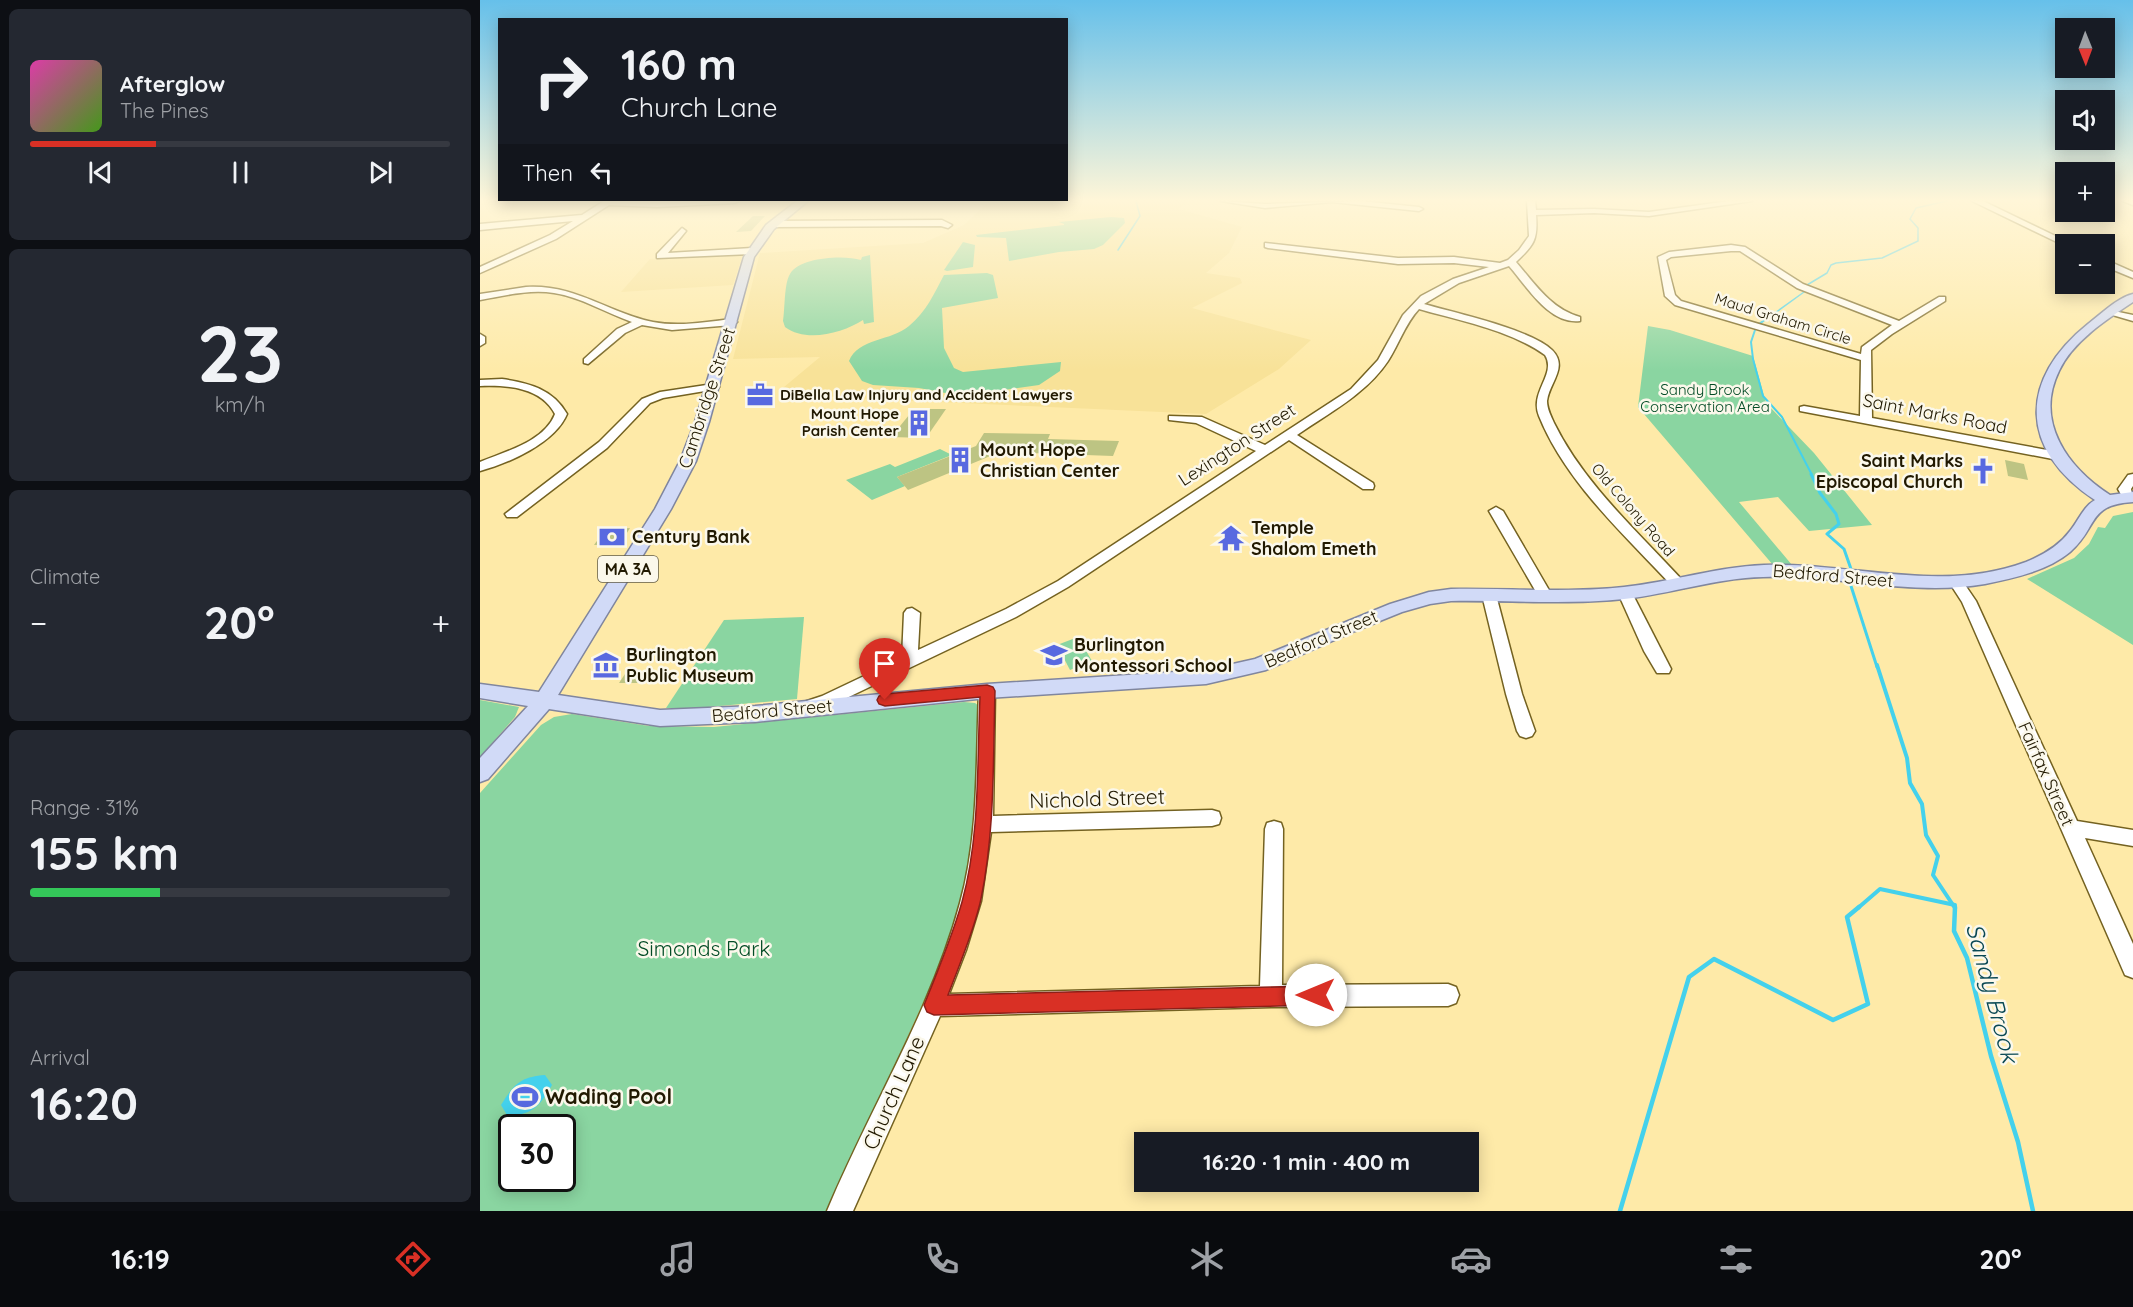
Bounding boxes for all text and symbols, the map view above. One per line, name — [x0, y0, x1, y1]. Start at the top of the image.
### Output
north arrow — [2055, 18, 2115, 78]
map controls — [2055, 18, 2115, 294]
text: 160 m — [621, 38, 737, 91]
icon: right — [522, 42, 600, 120]
text: Afterglow — [120, 70, 225, 98]
text: Church Lane — [621, 90, 777, 124]
button: sound — [2055, 90, 2115, 150]
text: The Pines — [120, 98, 209, 123]
icon: previous — [84, 156, 117, 189]
icon: pause — [224, 156, 257, 189]
icon: next — [364, 156, 397, 189]
icon: left — [585, 156, 618, 189]
text: Then — [522, 159, 573, 187]
button: + — [2055, 162, 2115, 222]
button: − — [2055, 234, 2115, 294]
street label: Maud Graham Circle — [1713, 289, 1854, 348]
text: 23 — [197, 304, 283, 402]
street label: Cambridge Street — [673, 324, 740, 471]
office icon: DiBella Law Injury and Accident Lawyers — [745, 380, 775, 410]
park label: Sandy Brook Conservation Area — [1640, 380, 1770, 416]
place label: DiBella Law Injury and Accident Lawyers — [780, 385, 1073, 404]
street label: Saint Marks Road — [1861, 388, 2009, 439]
text: km/h — [215, 392, 265, 417]
street label: Lexington Street — [1174, 398, 1300, 491]
place label: Mount Hope Parish Center — [802, 404, 899, 440]
building icon: Mount Hope Parish Center — [904, 408, 934, 438]
place label: Mount Hope Christian Center — [980, 438, 1120, 482]
building icon: Mount Hope Christian Center — [945, 445, 975, 475]
place label: Saint Marks Episcopal Church — [1816, 449, 1963, 493]
church icon: Saint Marks Episcopal Church — [1968, 456, 1998, 486]
street label: Old Colony Road — [1588, 459, 1679, 560]
place label: Temple Shalom Emeth — [1251, 516, 1377, 560]
bank icon: Century Bank — [597, 522, 627, 552]
temple icon: Temple Shalom Emeth — [1216, 523, 1246, 553]
place label: Century Bank — [632, 525, 750, 548]
road number: MA 3A — [598, 556, 658, 582]
street label: Bedford Street — [1772, 559, 1894, 592]
text: Climate — [30, 564, 100, 589]
text: 20° — [204, 594, 275, 650]
text: − — [30, 602, 47, 643]
text: + — [431, 602, 450, 643]
street label: Bedford Street — [1261, 604, 1381, 673]
place label: Burlington Montessori School — [1074, 633, 1232, 677]
pin — [859, 638, 910, 700]
school or university icon: Burlington Montessori School — [1039, 640, 1069, 670]
place label: Burlington Public Museum — [626, 643, 754, 687]
icon: arrive — [868, 647, 901, 680]
museum icon: Burlington Public Museum — [591, 650, 621, 680]
street label: Bedford Street — [711, 694, 833, 727]
street label: Fairfax Street — [2013, 718, 2080, 830]
street label: Nichold Street — [1029, 783, 1165, 813]
text: Range · 31% — [30, 795, 139, 820]
text: 155 km — [30, 825, 179, 881]
water label: Sandy Brook — [1960, 920, 2026, 1068]
park label: Simonds Park — [637, 935, 771, 961]
position arrow — [1284, 963, 1348, 1027]
street label: Church Lane — [856, 1032, 930, 1153]
text: Arrival — [30, 1045, 90, 1070]
text: 16:20 — [30, 1075, 138, 1131]
sports icon: Wading Pool — [510, 1082, 540, 1112]
place label: Wading Pool — [545, 1083, 672, 1109]
speed limit sign: 30 — [498, 1114, 576, 1192]
text: 16:20 · 1 min · 400 m — [1203, 1148, 1410, 1176]
icon: directions — [392, 1238, 434, 1280]
icon: music — [657, 1238, 699, 1280]
icon: phone — [921, 1238, 963, 1280]
icon: climate — [1186, 1238, 1228, 1280]
icon: car — [1450, 1238, 1492, 1280]
icon: filters — [1715, 1238, 1757, 1280]
text: 16:19 — [111, 1242, 170, 1276]
text: 20° — [1979, 1242, 2022, 1276]

